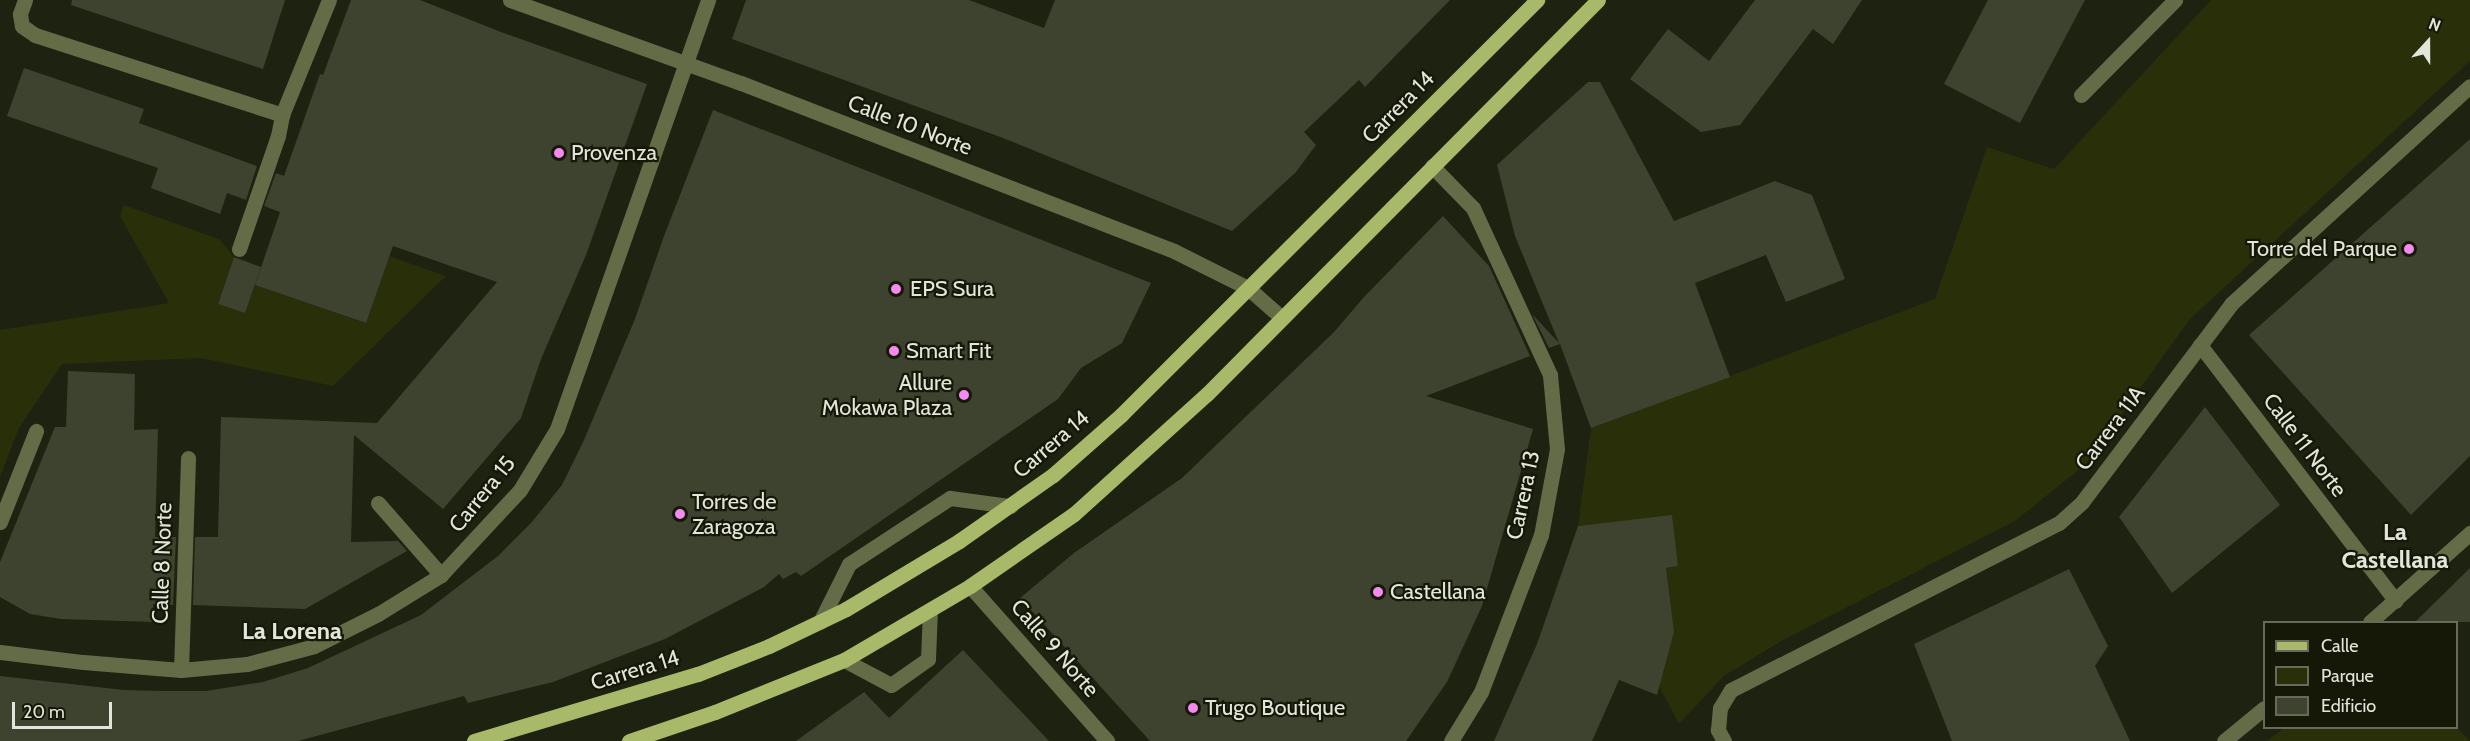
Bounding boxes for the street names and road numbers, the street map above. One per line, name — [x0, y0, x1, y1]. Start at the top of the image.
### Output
street label: Carrera 14 — [1356, 65, 1440, 149]
street label: Calle 10 Norte — [844, 89, 976, 161]
street label: Carrera 11A — [2070, 380, 2150, 476]
street label: Calle 11 Norte — [2258, 388, 2352, 502]
street label: Carrera 14 — [1008, 405, 1094, 483]
street label: Carrera 13 — [1501, 448, 1545, 542]
street label: Carrera 15 — [443, 451, 521, 537]
street label: Calle 8 Norte — [147, 502, 177, 624]
street label: Calle 9 Norte — [1005, 594, 1105, 702]
street label: Carrera 14 — [588, 644, 682, 696]

